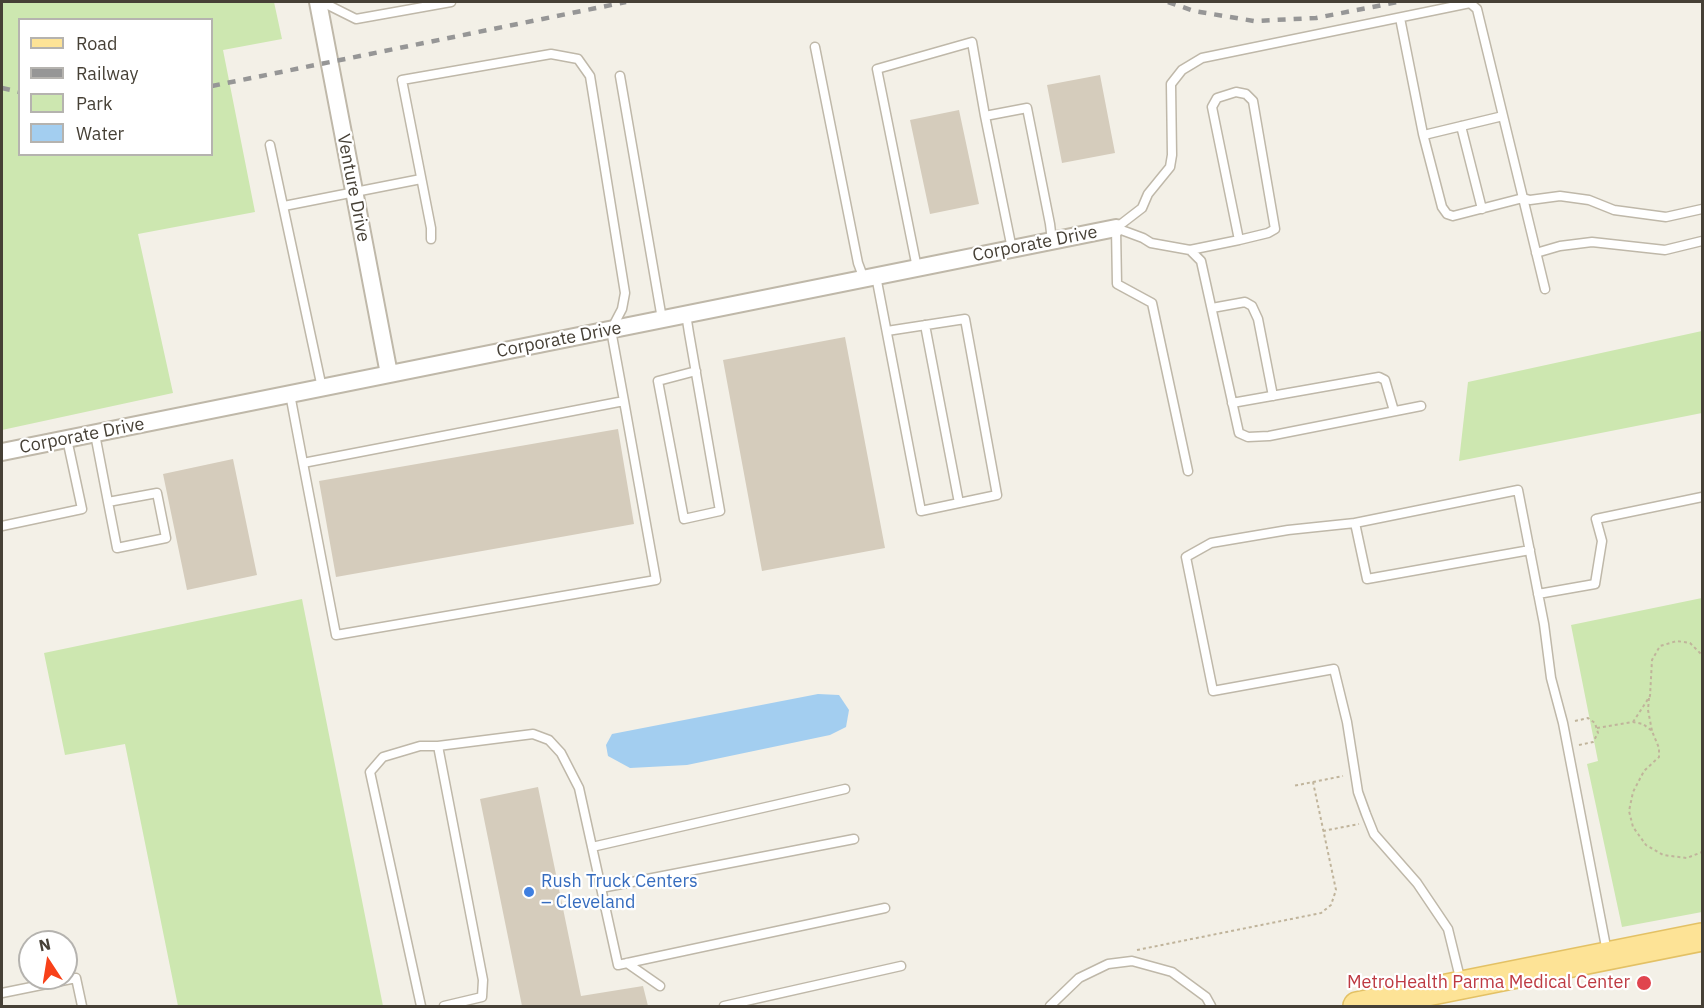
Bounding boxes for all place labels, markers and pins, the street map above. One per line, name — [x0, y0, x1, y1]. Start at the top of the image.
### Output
place label: Rush Truck Centers – Cleveland — [541, 871, 698, 914]
marker: Rush Truck Centers – Cleveland — [522, 885, 536, 899]
place label: MetroHealth Parma Medical Center — [1347, 972, 1630, 994]
marker: MetroHealth Parma Medical Center — [1635, 974, 1653, 992]

